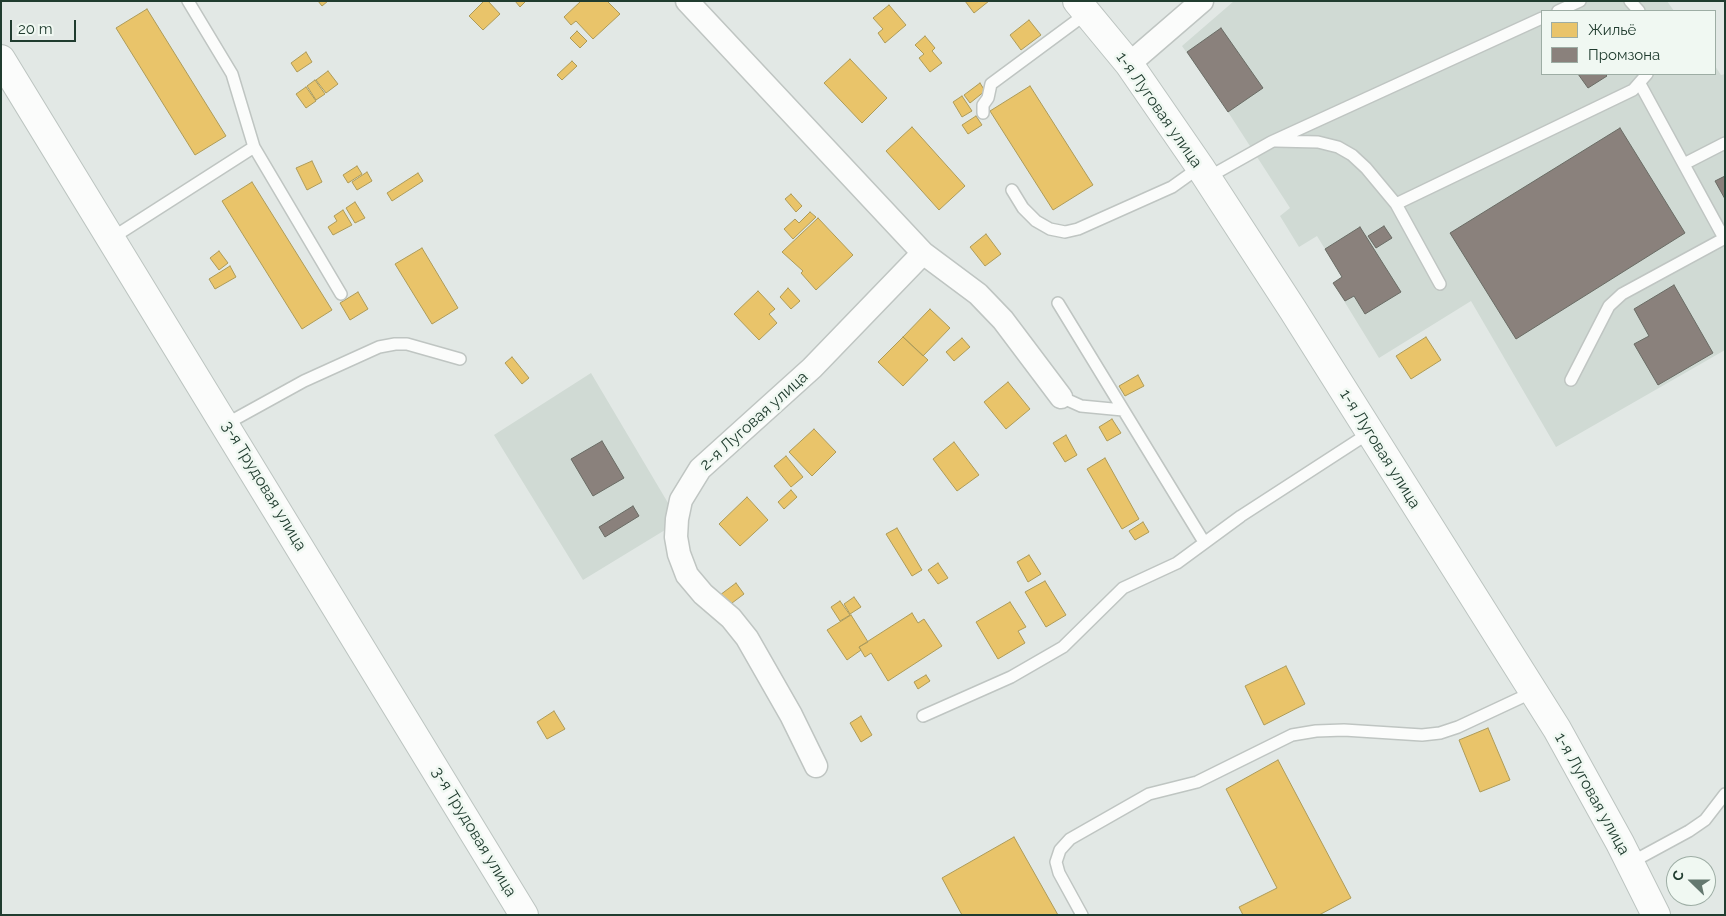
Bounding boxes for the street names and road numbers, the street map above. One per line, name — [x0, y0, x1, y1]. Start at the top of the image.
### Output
street label: 1-я Луговая улица — [1112, 48, 1206, 172]
street label: 2-я Луговая улица — [696, 367, 812, 475]
street label: 1-я Луговая улица — [1336, 386, 1424, 512]
street label: 3-я Трудовая улица — [218, 418, 310, 554]
street label: 1-я Луговая улица — [1550, 729, 1634, 859]
street label: 3-я Трудовая улица — [428, 764, 520, 900]

